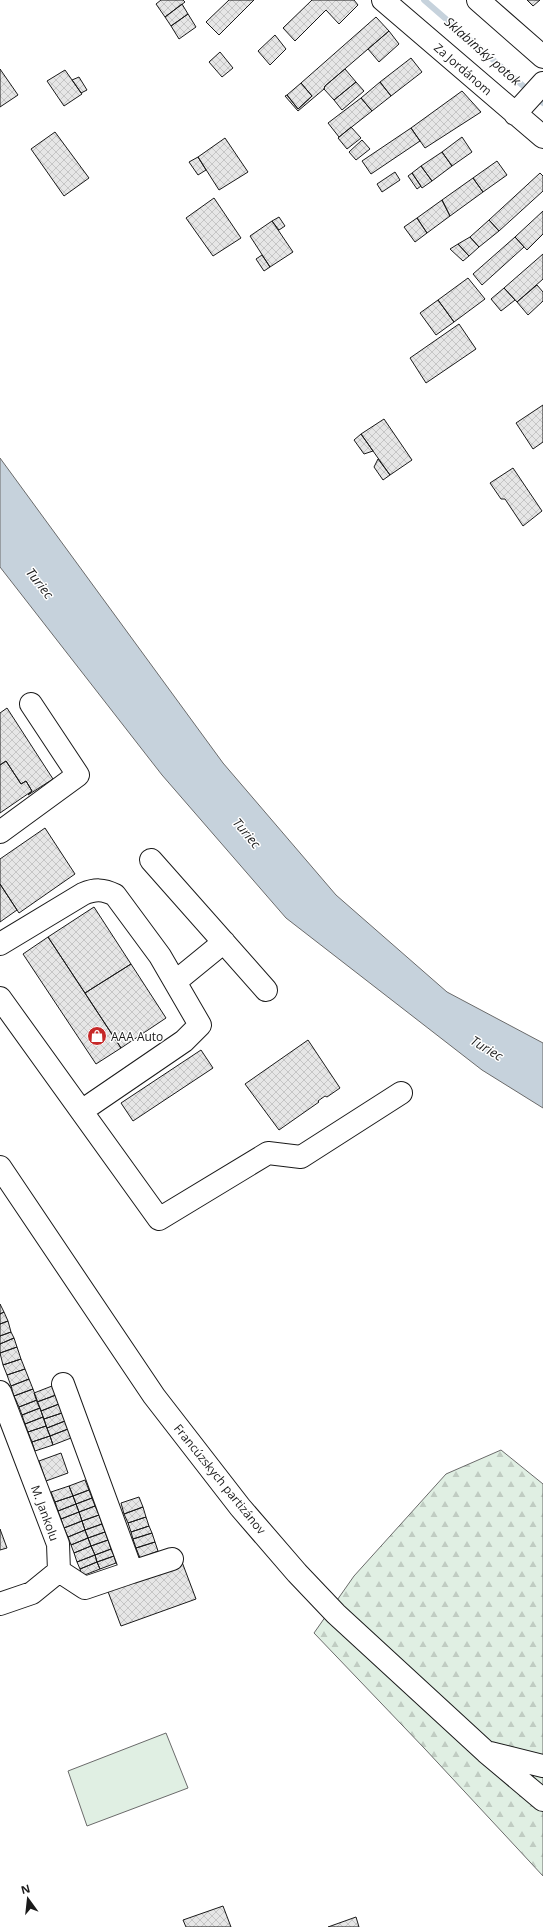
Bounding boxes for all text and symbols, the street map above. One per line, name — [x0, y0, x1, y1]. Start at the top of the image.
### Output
water label: Sklabinský potok — [441, 13, 526, 90]
street label: Za Jordánom — [430, 39, 496, 99]
water label: Turiec — [22, 564, 58, 602]
water label: Turiec — [229, 814, 265, 852]
shop icon: AAA Auto — [86, 1025, 108, 1047]
place label: AAA Auto — [111, 1028, 163, 1045]
water label: Turiec — [467, 1031, 507, 1065]
street label: Francúzskych partizánov — [170, 1420, 270, 1538]
street label: M. Jankolu — [27, 1483, 63, 1543]
north arrow — [8, 1879, 48, 1919]
text: N — [19, 1880, 32, 1897]

